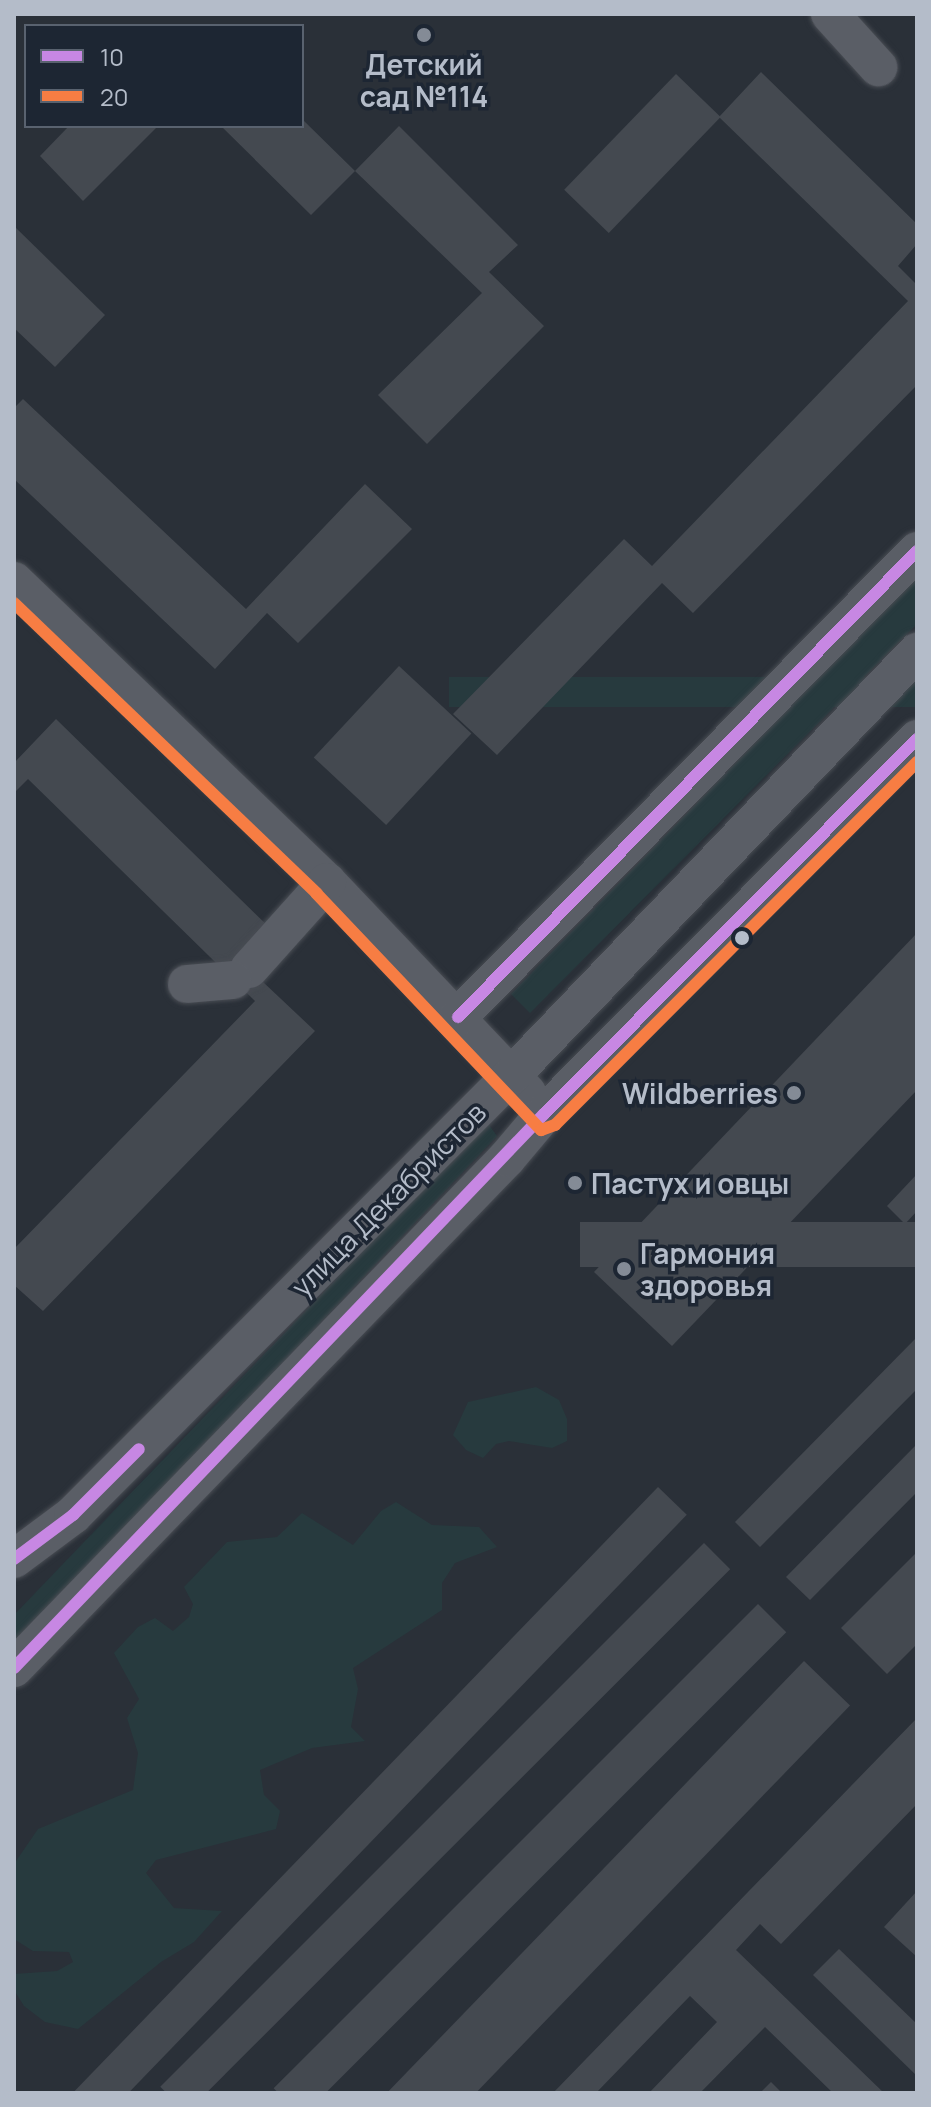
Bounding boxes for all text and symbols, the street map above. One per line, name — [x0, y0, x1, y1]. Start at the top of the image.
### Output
legend — [24, 24, 304, 128]
marker: Детский сад №114 — [415, 26, 433, 44]
text: 10 — [100, 40, 124, 73]
place label: Детский сад №114 — [360, 47, 488, 113]
text: 20 — [100, 80, 128, 113]
unlabelled marker — [734, 930, 750, 946]
place label: Wildberries — [622, 1076, 778, 1110]
marker: Wildberries — [785, 1084, 803, 1102]
street label: улица Декабристов — [284, 1095, 492, 1303]
place label: Пастух и овцы — [591, 1166, 789, 1200]
marker: Пастух и овцы — [566, 1174, 584, 1192]
place label: Гармония здоровья — [640, 1236, 775, 1302]
marker: Гармония здоровья — [615, 1260, 633, 1278]

